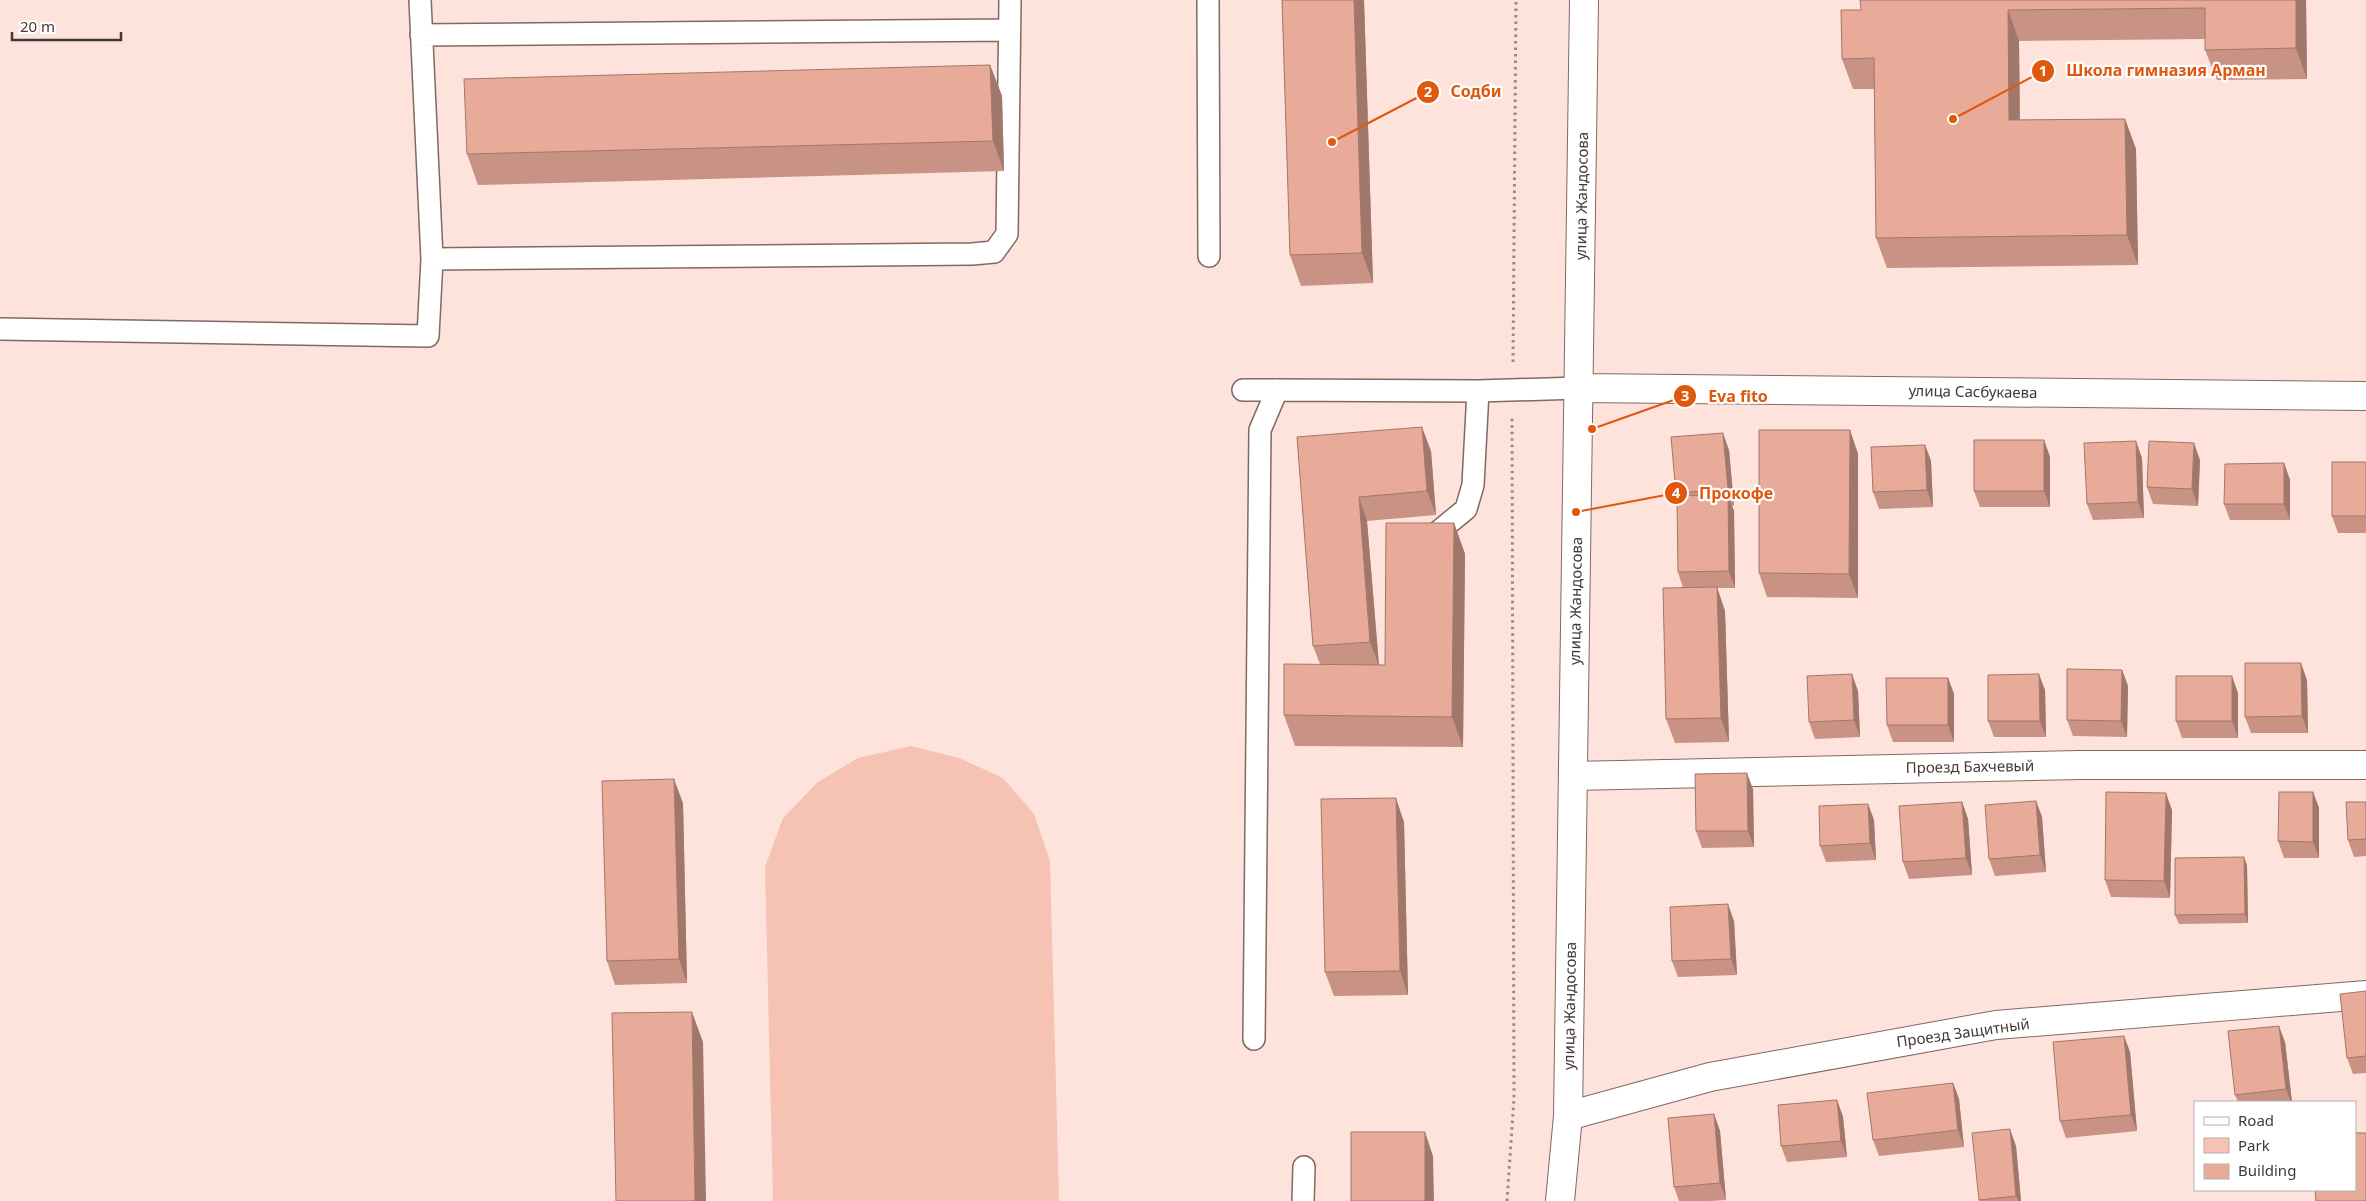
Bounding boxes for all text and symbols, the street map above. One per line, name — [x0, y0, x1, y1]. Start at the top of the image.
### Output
scale bar — [12, 10, 121, 42]
text: 20 m — [20, 16, 55, 36]
callout: Школа гимназия Арман — [2031, 55, 2276, 86]
text: Школа гимназия Арман — [2066, 59, 2266, 81]
text: 1 — [2039, 60, 2047, 80]
callout: Содби — [1415, 76, 1511, 107]
text: Содби — [1450, 80, 1502, 102]
text: 2 — [1424, 81, 1433, 101]
street label: улица Жандосова — [1570, 132, 1592, 260]
street label: улица Сасбукаева — [1908, 380, 2038, 402]
callout: Eva fito — [1673, 381, 1778, 412]
text: 3 — [1681, 385, 1689, 405]
text: Eva fito — [1708, 385, 1768, 407]
callout: Прокофе — [1664, 478, 1783, 509]
text: 4 — [1672, 482, 1681, 502]
text: Прокофе — [1699, 482, 1773, 504]
street label: улица Жандосова — [1564, 537, 1586, 665]
street label: Проезд Бахчевый — [1906, 755, 2034, 777]
street label: улица Жандосова — [1558, 942, 1580, 1070]
street label: Проезд Защитный — [1895, 1013, 2031, 1051]
legend — [2194, 1101, 2356, 1191]
text: Road — [2238, 1110, 2274, 1130]
text: Park — [2238, 1135, 2270, 1155]
text: Building — [2238, 1160, 2296, 1180]

